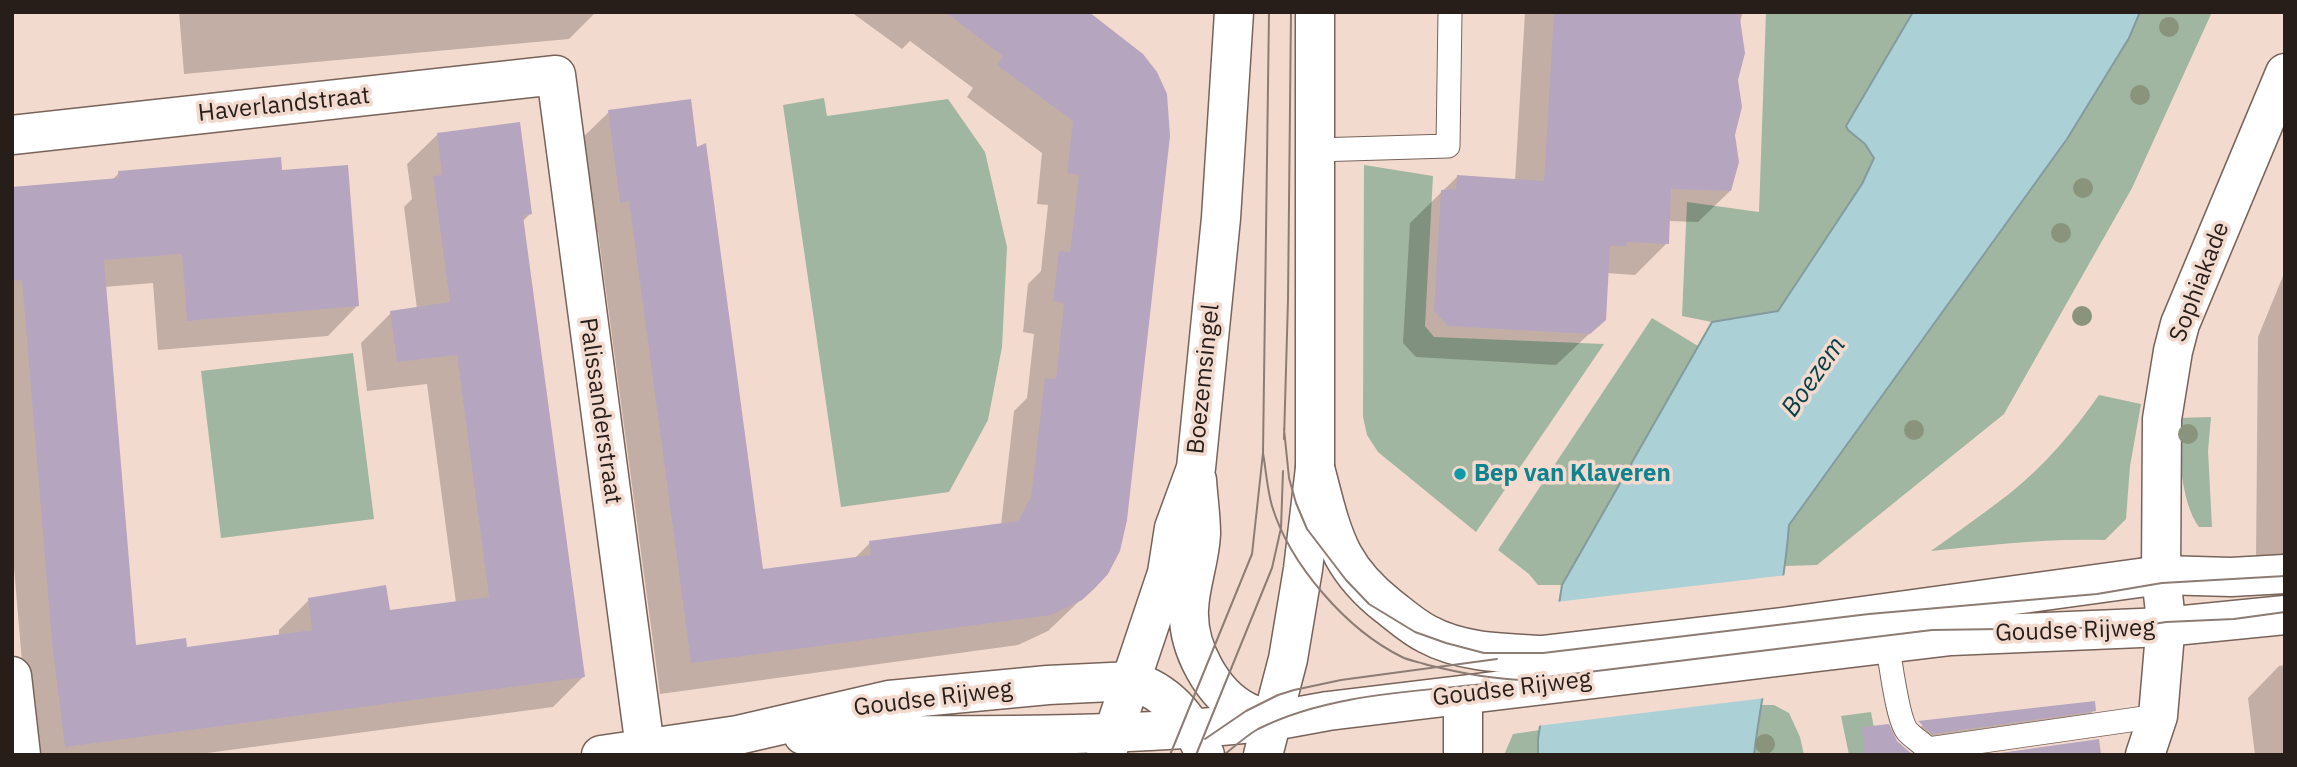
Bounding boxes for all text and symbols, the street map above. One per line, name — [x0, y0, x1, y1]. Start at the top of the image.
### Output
street label: Haverlandstraat — [197, 82, 371, 128]
street label: Sophiakade — [2164, 218, 2236, 346]
street label: Boezemsingel — [1182, 303, 1226, 455]
street label: Palissanderstraat — [573, 316, 627, 506]
water label: Boezem — [1775, 331, 1853, 423]
place label: Bep van Klaveren — [1474, 460, 1671, 488]
marker: Bep van Klaveren — [1452, 466, 1468, 482]
street label: Goudse Rijweg — [1995, 614, 2155, 648]
street label: Goudse Rijweg — [1431, 665, 1593, 713]
street label: Goudse Rijweg — [852, 675, 1014, 723]

